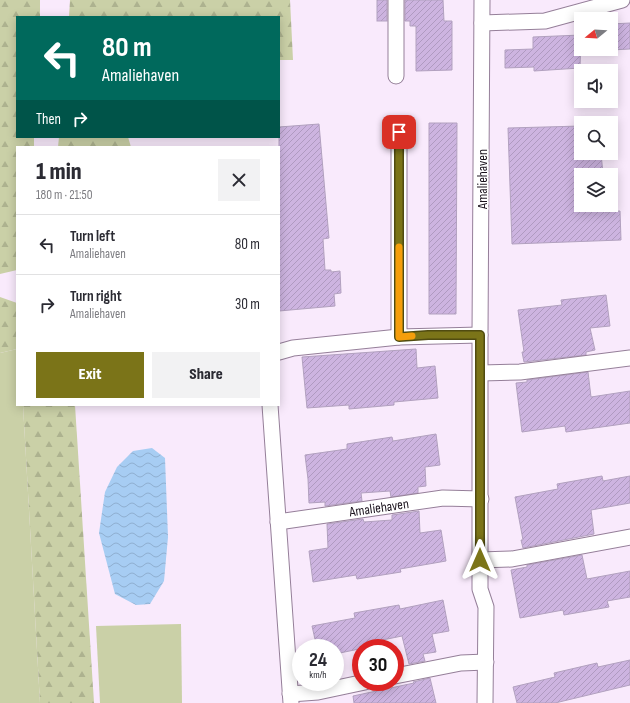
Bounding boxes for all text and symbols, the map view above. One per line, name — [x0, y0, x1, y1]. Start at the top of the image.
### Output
north arrow — [574, 12, 618, 56]
map controls — [574, 12, 618, 212]
text: 80 m — [102, 31, 151, 64]
icon: left — [36, 32, 88, 84]
button: sound — [574, 64, 618, 108]
text: Amaliehaven — [102, 65, 179, 86]
icon: right — [69, 108, 91, 130]
text: Then — [36, 110, 61, 129]
pin — [382, 115, 416, 149]
button: search — [574, 116, 618, 160]
icon: arrive — [388, 121, 410, 143]
street label: Amaliehaven — [474, 149, 491, 210]
text: 1 min — [36, 157, 82, 186]
button: close — [218, 159, 260, 201]
button: layers — [574, 168, 618, 212]
text: 180 m · 21:50 — [36, 187, 93, 203]
text: Turn left — [70, 227, 115, 246]
icon: left — [36, 234, 58, 256]
text: 80 m — [235, 235, 260, 254]
text: Amaliehaven — [70, 246, 126, 262]
text: Turn right — [70, 287, 122, 306]
icon: right — [36, 294, 58, 316]
text: 30 m — [235, 295, 260, 314]
text: Amaliehaven — [70, 306, 126, 322]
button: Exit — [36, 352, 144, 398]
button: Share — [152, 352, 260, 398]
street label: Amaliehaven — [347, 495, 410, 521]
position arrow — [459, 539, 501, 581]
speed limit sign: 30 — [352, 639, 404, 691]
text: 24 — [309, 648, 327, 672]
text: km/h — [309, 669, 327, 681]

